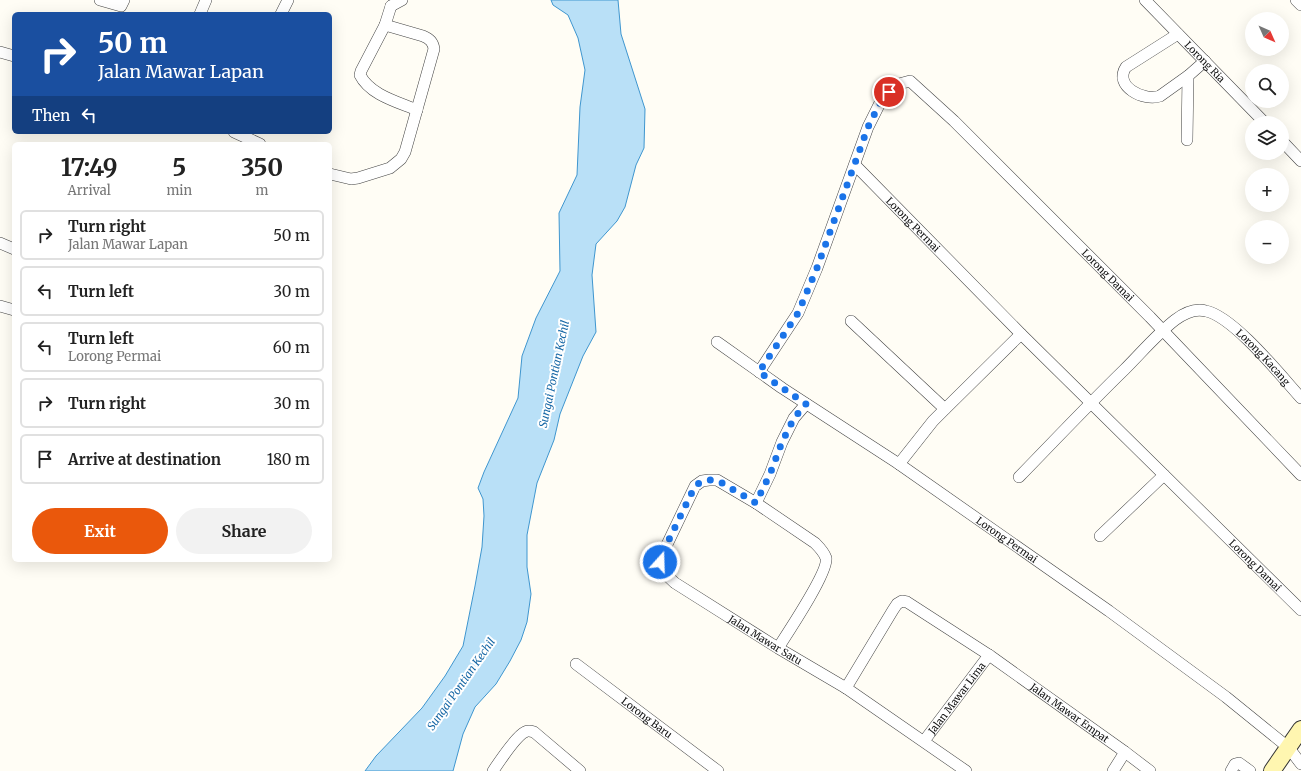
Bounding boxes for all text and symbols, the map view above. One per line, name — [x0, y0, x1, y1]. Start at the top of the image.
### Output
north arrow — [1245, 12, 1289, 56]
map controls — [1245, 12, 1289, 264]
text: 50 m — [98, 25, 167, 61]
icon: right — [32, 28, 84, 80]
street label: Lorong Ria — [1182, 38, 1228, 86]
text: Jalan Mawar Lapan — [98, 60, 264, 83]
button: search — [1245, 64, 1289, 108]
pin — [872, 75, 906, 109]
icon: arrive — [878, 81, 900, 103]
icon: left — [78, 104, 100, 126]
text: Then — [32, 106, 70, 125]
button: layers — [1245, 116, 1289, 160]
text: 17:49 — [61, 152, 118, 183]
text: 5 — [172, 152, 186, 183]
text: 350 — [241, 152, 283, 183]
button: + — [1245, 168, 1289, 212]
text: Arrival — [67, 182, 111, 199]
text: min — [166, 182, 192, 199]
text: m — [256, 182, 269, 199]
street label: Lorong Permai — [883, 194, 943, 255]
text: Turn right — [68, 217, 146, 236]
button: − — [1245, 220, 1289, 264]
icon: right — [34, 224, 56, 246]
text: 50 m — [273, 226, 310, 245]
text: Jalan Mawar Lapan — [68, 236, 188, 253]
street label: Lorong Damai — [1079, 246, 1136, 304]
icon: left — [34, 280, 56, 302]
text: Turn left — [68, 282, 134, 301]
text: 30 m — [273, 282, 310, 301]
water label: Sungai Pontian Kechil — [536, 319, 572, 429]
street label: Lorong Kacang — [1233, 326, 1293, 388]
text: Turn left — [68, 329, 134, 348]
icon: left — [34, 336, 56, 358]
text: 60 m — [273, 338, 310, 357]
text: Lorong Permai — [68, 348, 161, 365]
icon: right — [34, 392, 56, 414]
text: Turn right — [68, 394, 146, 413]
text: 30 m — [273, 394, 310, 413]
icon: arrive — [34, 448, 56, 470]
text: Arrive at destination — [68, 450, 221, 469]
text: 180 m — [267, 450, 310, 469]
button: Exit — [32, 508, 168, 554]
button: Share — [176, 508, 312, 554]
street label: Lorong Permai — [974, 514, 1040, 566]
street label: Lorong Damai — [1226, 537, 1284, 594]
position arrow — [639, 541, 681, 583]
street label: Jalan Mawar Satu — [725, 612, 804, 668]
water label: Sungai Pontian Kechil — [424, 635, 498, 733]
street label: Jalan Mawar Lima — [925, 659, 989, 738]
street label: Jalan Mawar Empat — [1027, 680, 1111, 746]
street label: Lorong Baru — [619, 695, 675, 741]

